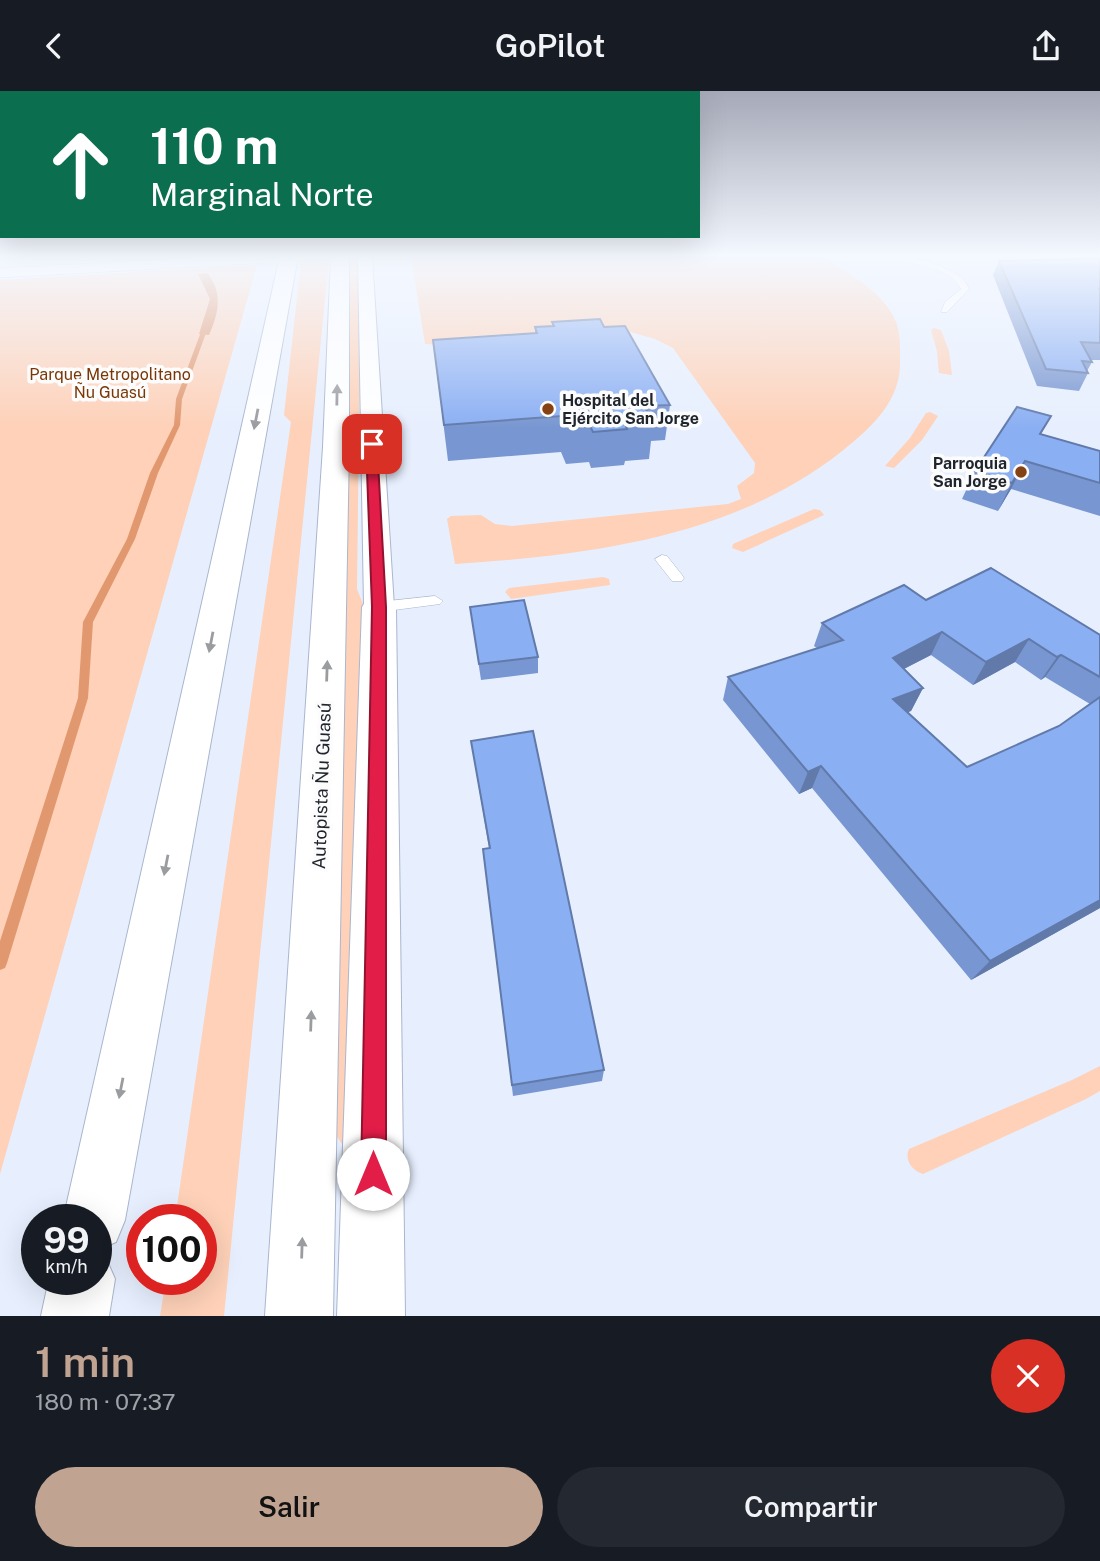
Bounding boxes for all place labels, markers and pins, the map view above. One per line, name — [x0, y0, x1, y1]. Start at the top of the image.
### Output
place label: Hospital del Ejército San Jorge — [562, 391, 699, 428]
marker: Hospital del Ejército San Jorge — [540, 401, 556, 417]
pin — [342, 414, 402, 474]
place label: Parroquia San Jorge — [933, 454, 1007, 491]
marker: Parroquia San Jorge — [1013, 464, 1029, 480]

